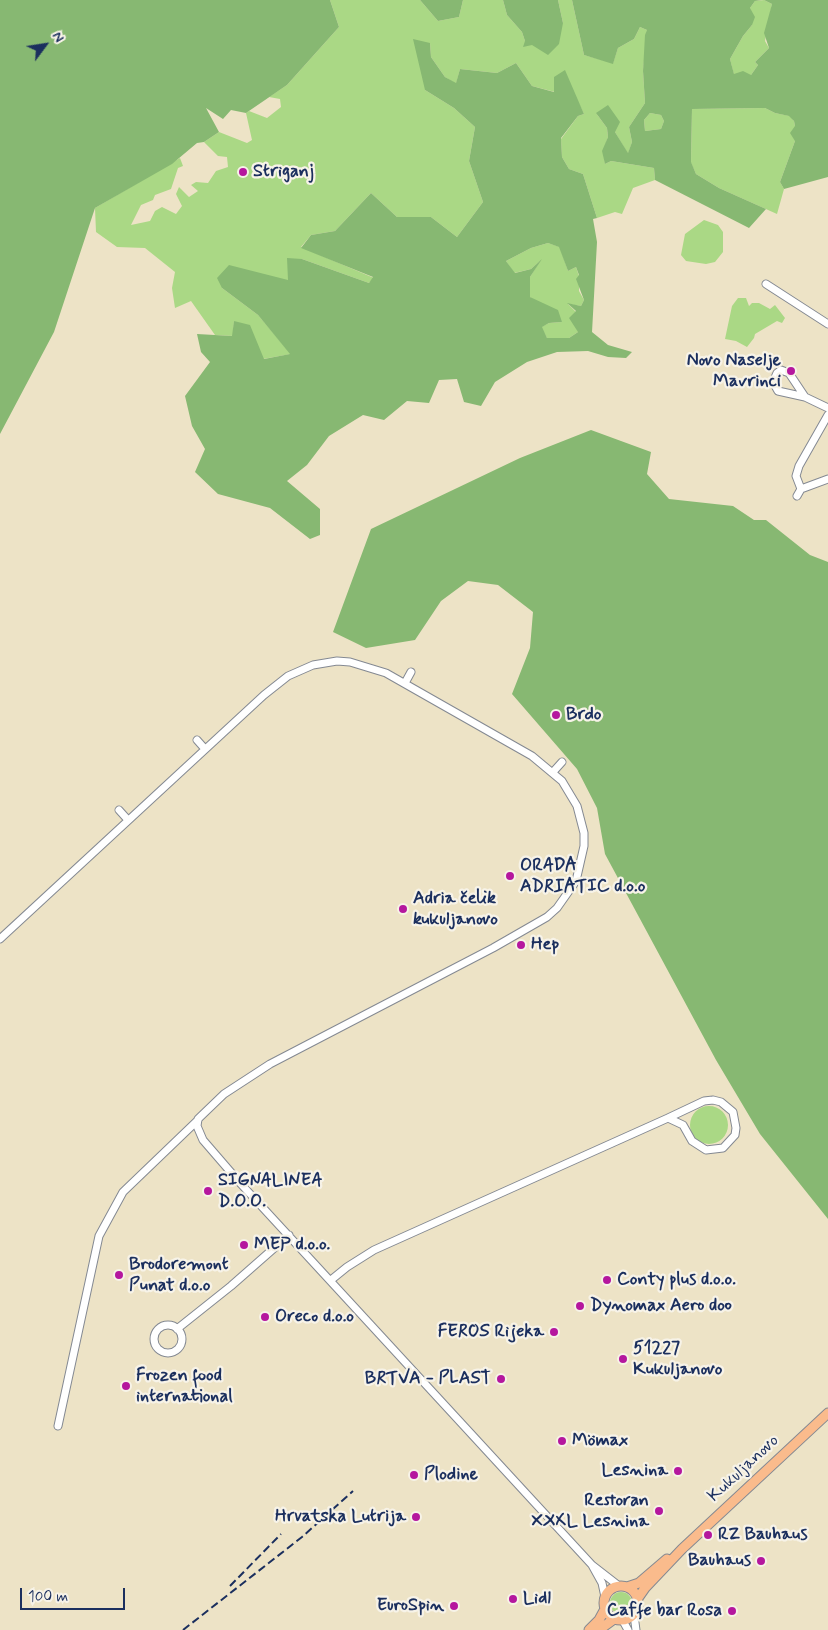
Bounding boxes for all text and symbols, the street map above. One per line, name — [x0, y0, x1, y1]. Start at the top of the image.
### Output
north arrow — [20, 20, 70, 70]
text: N — [48, 29, 68, 46]
place label: Striganj — [253, 161, 314, 183]
marker: Striganj — [237, 166, 249, 178]
place label: Novo Naselje Mavrinci — [687, 350, 781, 392]
marker: Novo Naselje Mavrinci — [785, 365, 797, 377]
place label: Brdo — [566, 704, 602, 726]
marker: Brdo — [550, 709, 562, 721]
place label: ORADA ADRIATIC d.o.o — [520, 855, 645, 898]
marker: ORADA ADRIATIC d.o.o — [504, 870, 516, 882]
place label: Adria čelik kukuljanovo — [413, 888, 498, 931]
marker: Adria čelik kukuljanovo — [397, 903, 409, 915]
place label: Hep — [531, 934, 559, 956]
marker: Hep — [515, 939, 527, 951]
place label: SIGNALINEA D.O.O. — [218, 1170, 323, 1212]
marker: SIGNALINEA D.O.O. — [202, 1185, 214, 1197]
place label: MEP d.o.o. — [254, 1234, 330, 1256]
marker: MEP d.o.o. — [238, 1239, 250, 1251]
place label: Brodoremont Punat d.o.o — [129, 1254, 229, 1296]
marker: Brodoremont Punat d.o.o — [113, 1269, 125, 1281]
place label: Conty plus d.o.o. — [617, 1269, 736, 1291]
marker: Conty plus d.o.o. — [601, 1274, 613, 1286]
place label: Dynomax Aero doo — [590, 1295, 732, 1317]
marker: Dynomax Aero doo — [574, 1300, 586, 1312]
place label: Oreco d.o.o — [275, 1306, 354, 1328]
marker: Oreco d.o.o — [259, 1311, 271, 1323]
place label: FEROS Rijeka — [438, 1321, 544, 1343]
marker: FEROS Rijeka — [548, 1326, 560, 1338]
place label: 51227 Kukuljanovo — [633, 1338, 722, 1380]
marker: 51227 Kukuljanovo — [617, 1353, 629, 1365]
place label: Frozen food international — [136, 1365, 233, 1408]
place label: BRTVA - PLAST — [365, 1368, 491, 1390]
marker: BRTVA - PLAST — [495, 1373, 507, 1385]
marker: Frozen food international — [120, 1380, 132, 1392]
place label: Mömax — [572, 1430, 628, 1452]
street label: Kukuljanovo — [704, 1431, 784, 1507]
marker: Mömax — [556, 1435, 568, 1447]
place label: Lesnina — [601, 1460, 668, 1482]
place label: Plodine — [424, 1464, 478, 1486]
marker: Lesnina — [672, 1465, 684, 1477]
marker: Plodine — [408, 1469, 420, 1481]
place label: Restoran XXXL Lesnina — [532, 1490, 649, 1532]
marker: Restoran XXXL Lesnina — [653, 1505, 665, 1517]
place label: Hrvatska Lutrija — [275, 1506, 406, 1528]
marker: Hrvatska Lutrija — [410, 1511, 422, 1523]
place label: RZ Bauhaus — [718, 1524, 808, 1546]
marker: RZ Bauhaus — [702, 1529, 714, 1541]
place label: Bauhaus — [688, 1550, 751, 1572]
marker: Bauhaus — [755, 1555, 767, 1567]
scale bar — [22, 1578, 128, 1610]
text: 100 m — [28, 1587, 68, 1607]
place label: Lidl — [523, 1588, 551, 1610]
marker: Lidl — [507, 1593, 519, 1605]
place label: EuroSpin — [377, 1595, 444, 1617]
marker: EuroSpin — [448, 1600, 460, 1612]
place label: Caffe bar Rosa — [607, 1600, 722, 1622]
marker: Caffe bar Rosa — [726, 1605, 738, 1617]

